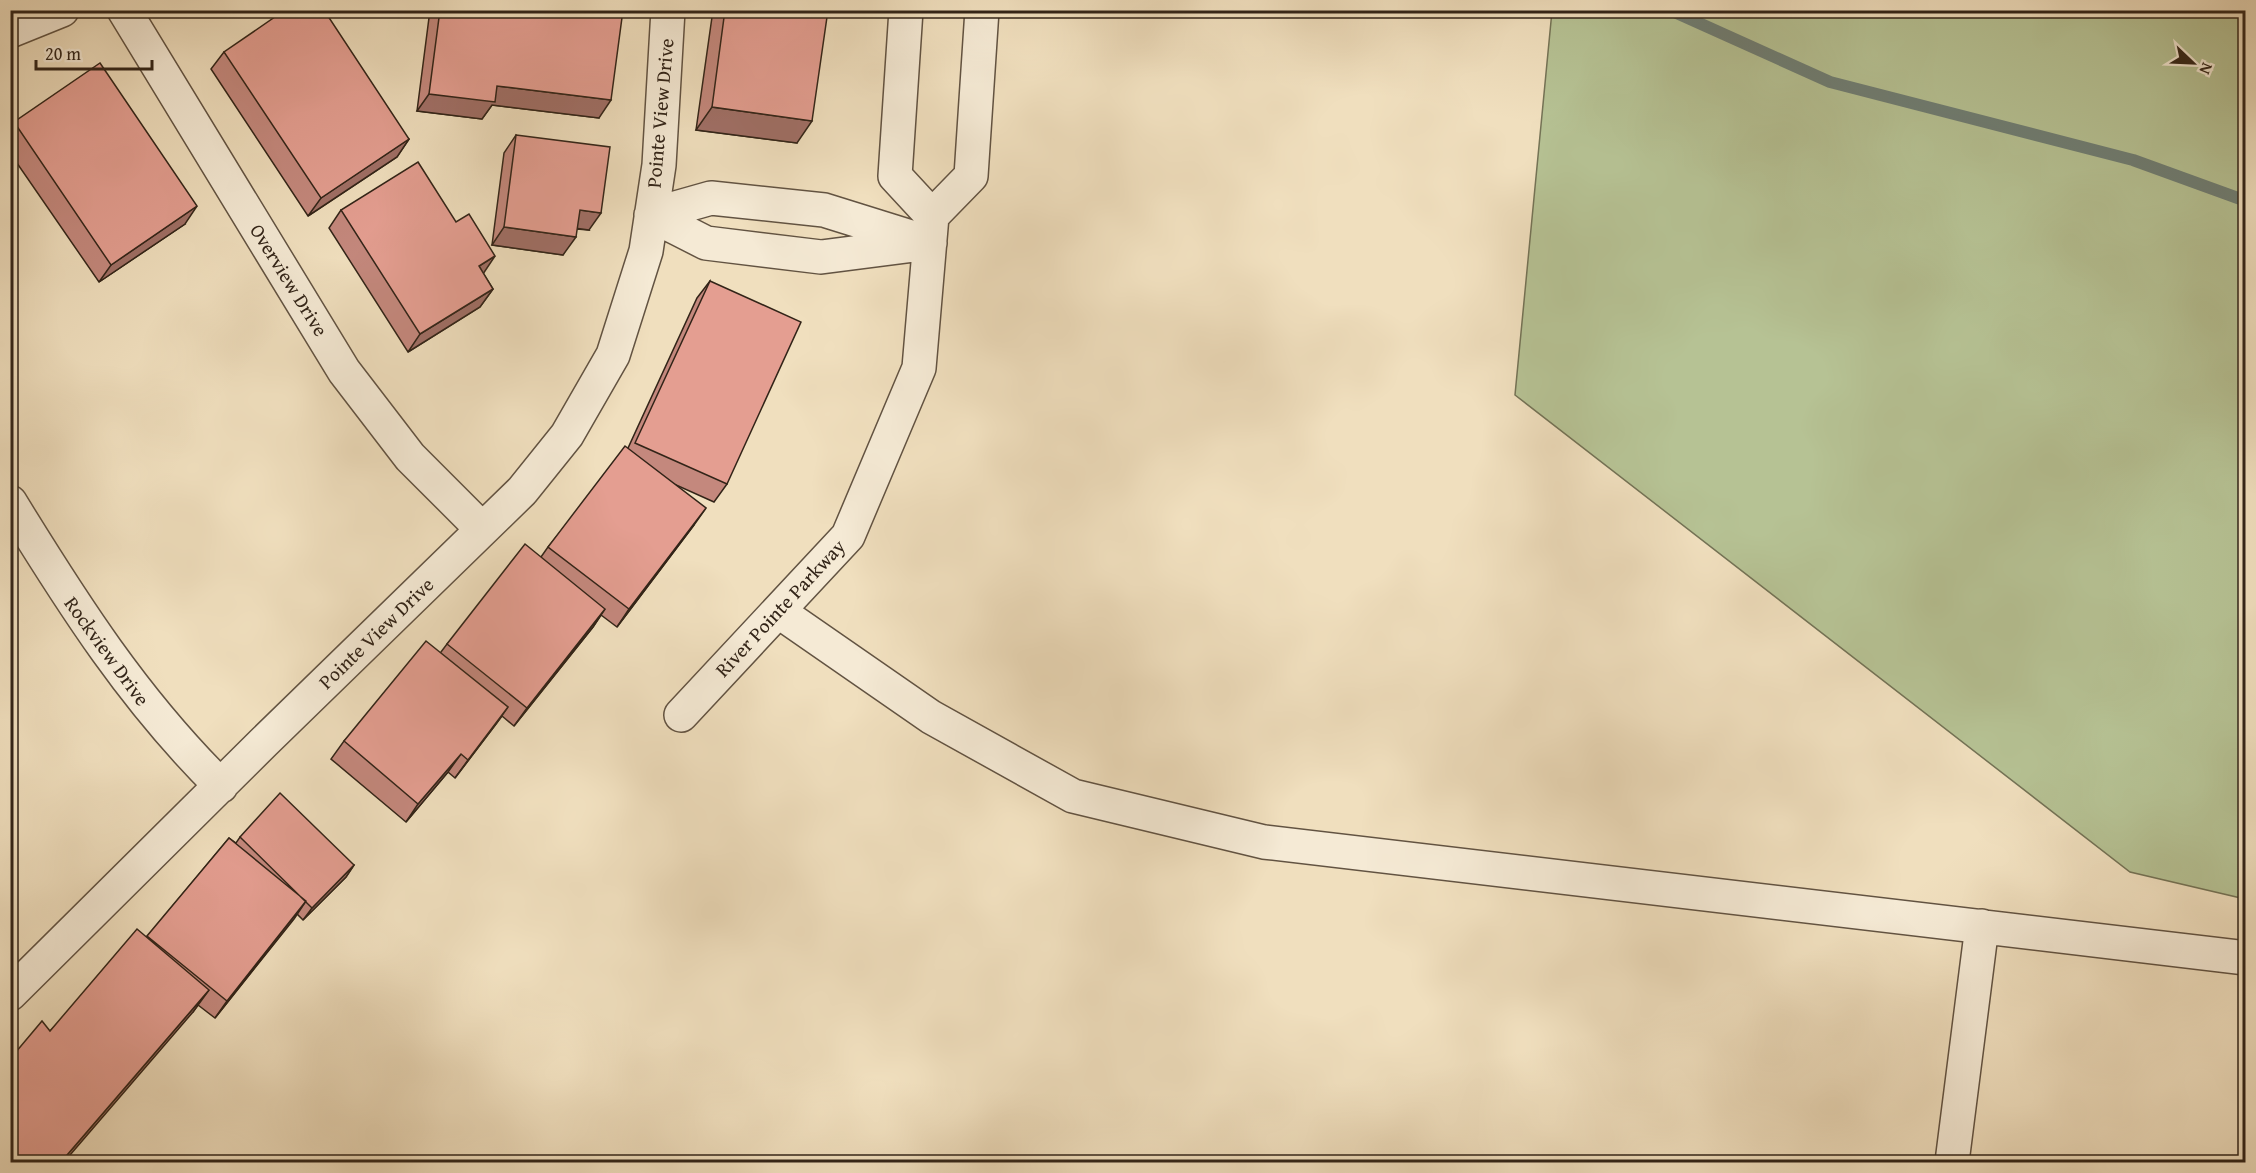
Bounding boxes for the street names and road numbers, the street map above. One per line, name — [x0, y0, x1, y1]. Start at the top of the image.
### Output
street label: Pointe View Drive — [639, 37, 680, 189]
street label: Overview Drive — [243, 218, 336, 342]
street label: River Pointe Parkway — [708, 532, 851, 683]
street label: Pointe View Drive — [312, 570, 440, 695]
street label: Rockview Drive — [58, 590, 157, 711]

